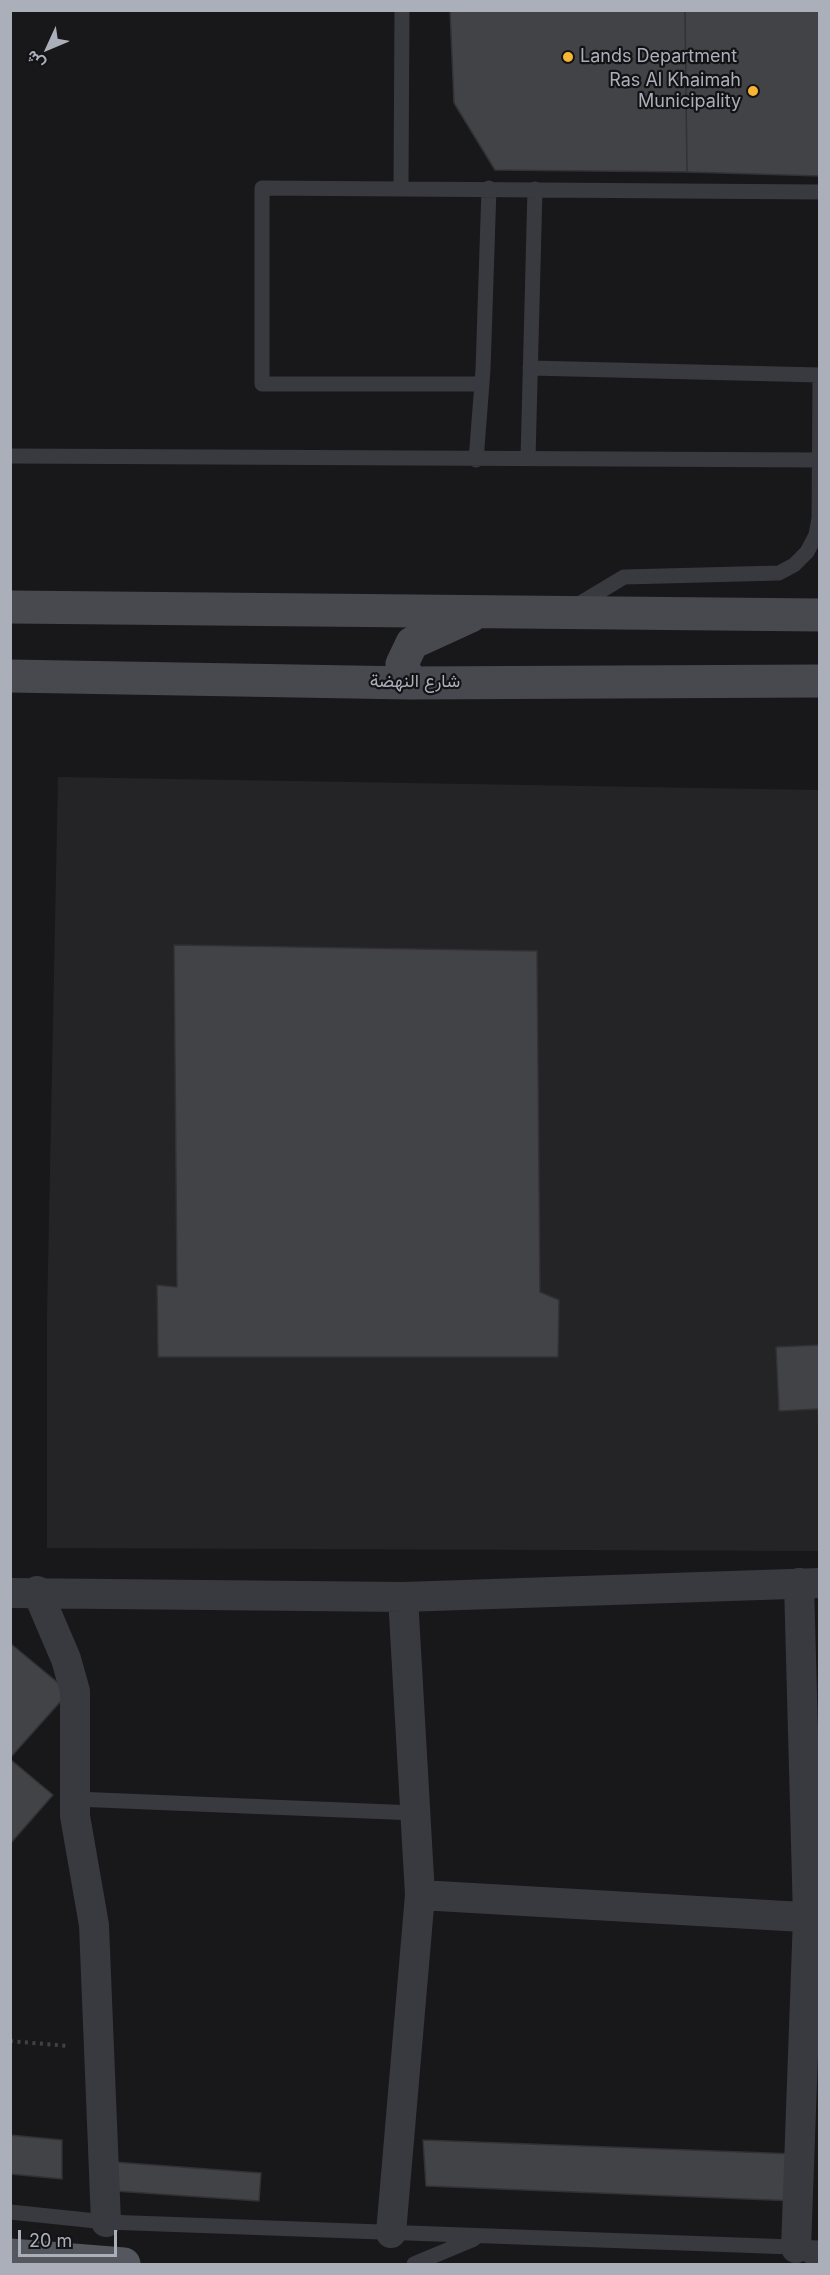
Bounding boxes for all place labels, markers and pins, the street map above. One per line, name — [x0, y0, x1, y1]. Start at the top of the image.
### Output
place label: Lands Department — [580, 46, 737, 68]
marker: Lands Department — [561, 50, 575, 64]
place label: Ras Al Khaimah Municipality — [609, 70, 741, 112]
marker: Ras Al Khaimah Municipality — [746, 84, 760, 98]

